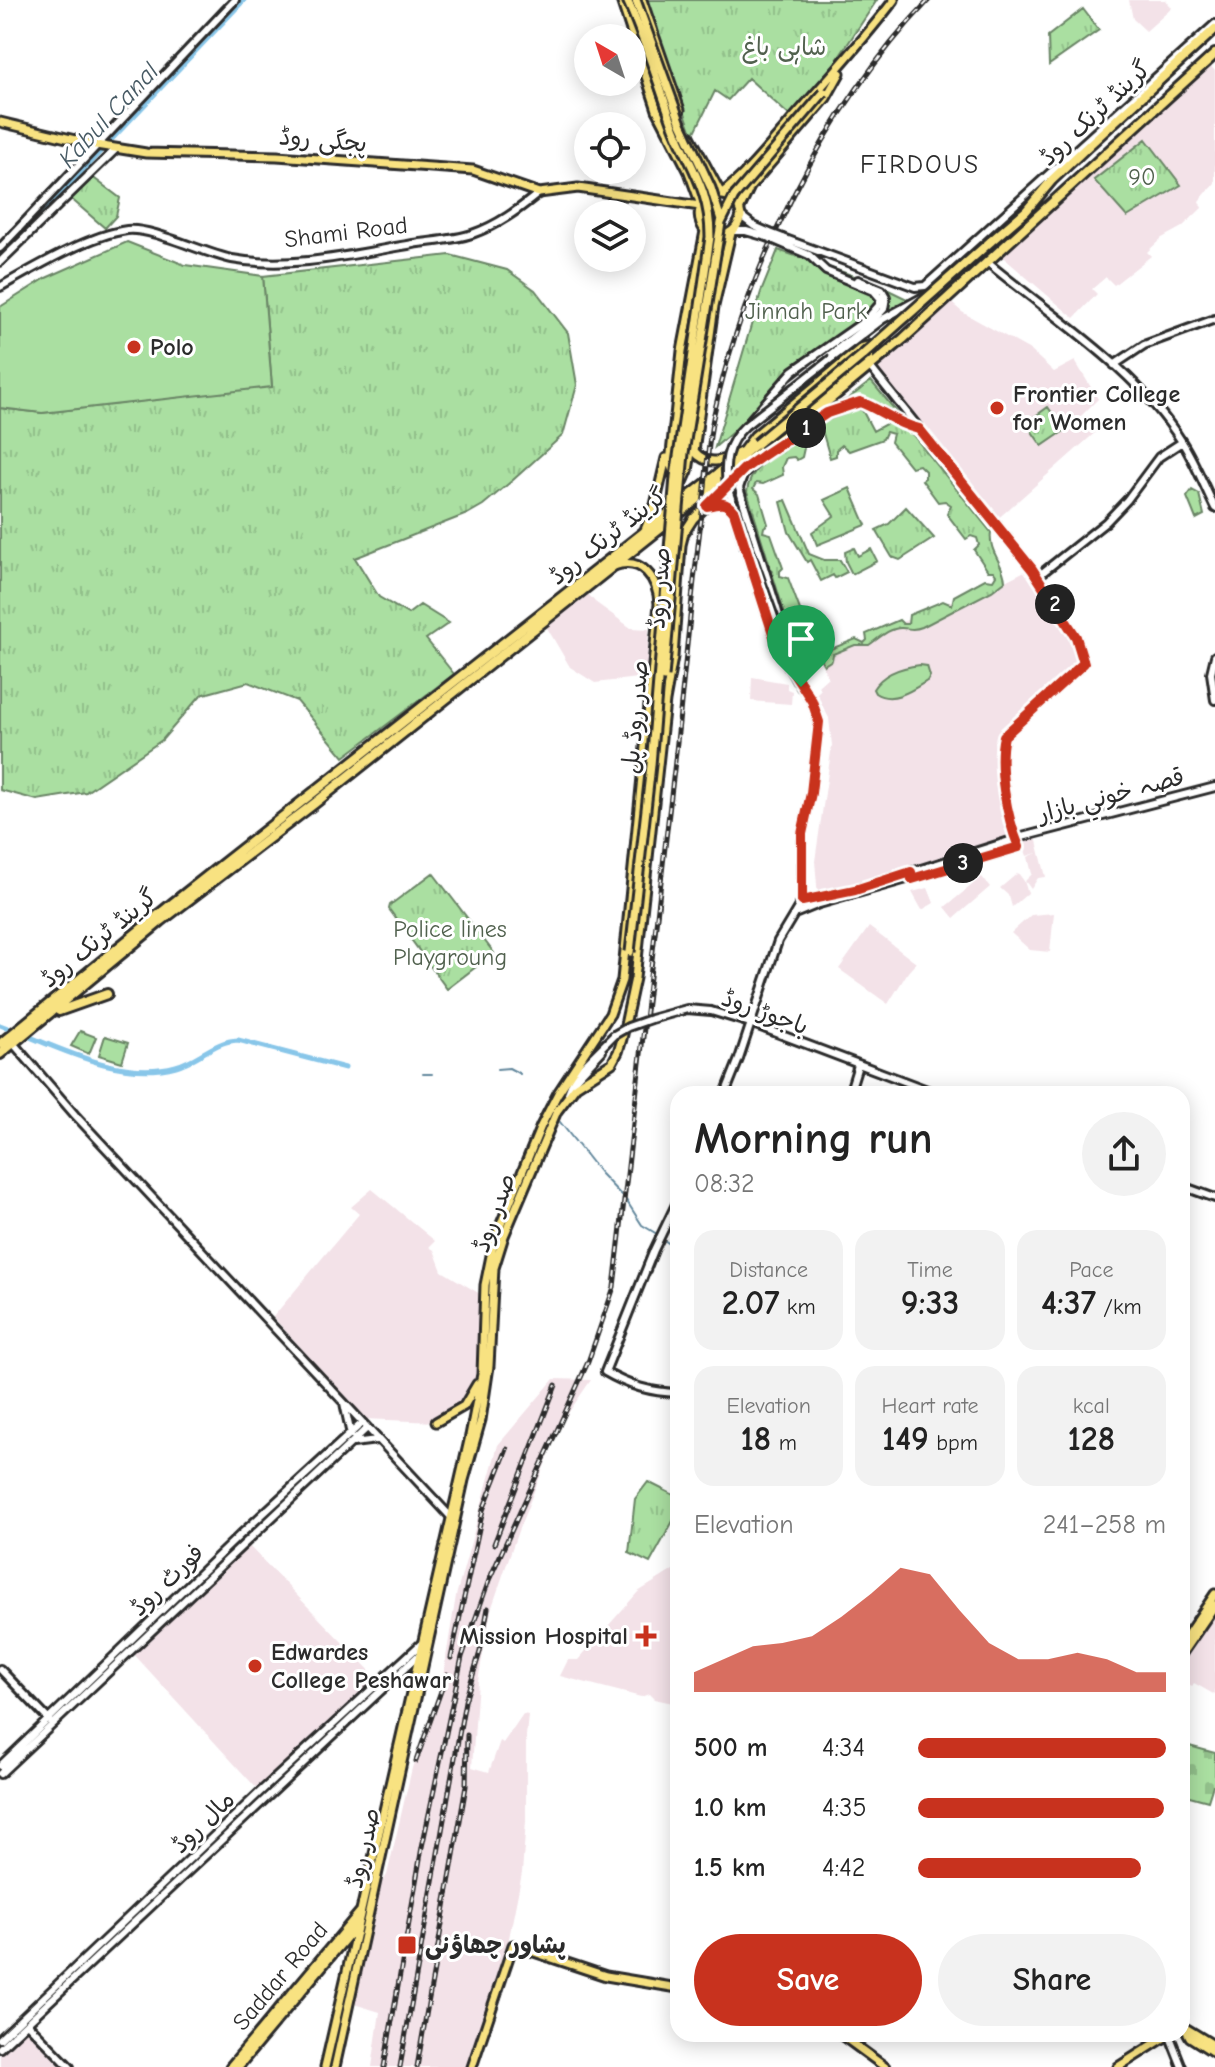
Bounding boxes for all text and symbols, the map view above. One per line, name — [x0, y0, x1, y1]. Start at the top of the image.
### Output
north arrow — [574, 24, 646, 96]
map controls — [574, 24, 646, 272]
park label: شاہی باغ — [742, 33, 826, 65]
street label: گرینڈ ٹرنک روڈ — [1034, 55, 1156, 171]
water label: Kabul Canal — [53, 57, 165, 174]
button: locate — [574, 112, 646, 184]
street label: پجگی روڈ — [278, 122, 368, 159]
district label: FIRDOUS — [860, 150, 980, 180]
park label: 90 — [1128, 163, 1156, 191]
button: layers — [574, 200, 646, 272]
street label: Shami Road — [283, 211, 409, 253]
park label: Jinnah Park — [745, 297, 867, 325]
place label: Polo — [150, 333, 194, 361]
marker: Polo — [125, 338, 143, 356]
place label: Frontier College for Women — [1012, 380, 1181, 436]
marker: Frontier College for Women — [988, 399, 1006, 417]
pin: 1 — [786, 408, 826, 448]
text: 1 — [802, 415, 810, 441]
street label: گرینڈ ٹرنک روڈ — [544, 482, 672, 590]
street label: صدر روڈ — [642, 546, 676, 630]
pin: 2 — [1035, 584, 1075, 624]
text: 2 — [1050, 591, 1060, 617]
pin — [767, 605, 835, 687]
icon: arrive — [779, 617, 823, 661]
street label: صدر روڈ پل — [616, 659, 655, 775]
street label: قصہ خوني بازار — [1033, 762, 1189, 835]
pin: 3 — [943, 843, 983, 883]
text: 3 — [958, 850, 968, 876]
street label: گرینڈ ٹرنک روڈ — [35, 883, 163, 993]
park label: Police lines Playgroung — [393, 915, 507, 971]
street label: باجوڑ روڈ — [718, 983, 812, 1041]
button: share — [1082, 1112, 1166, 1196]
text: Morning run — [694, 1113, 933, 1164]
text: 08:32 — [694, 1169, 755, 1199]
street label: صدر روڈ — [467, 1170, 521, 1256]
text: Distance — [729, 1257, 808, 1283]
text: Time — [907, 1257, 953, 1283]
text: Pace — [1069, 1257, 1114, 1283]
text: 2.07 — [722, 1283, 779, 1323]
text: 9:33 — [901, 1283, 959, 1323]
text: 4:37 — [1041, 1283, 1096, 1323]
text: km — [779, 1294, 816, 1320]
text: /km — [1096, 1294, 1142, 1320]
text: Elevation — [727, 1393, 811, 1419]
text: Heart rate — [881, 1393, 978, 1419]
text: kcal — [1073, 1393, 1110, 1419]
text: 18 — [741, 1419, 771, 1459]
text: 149 — [882, 1419, 929, 1459]
text: 128 — [1067, 1419, 1115, 1459]
text: m — [771, 1430, 797, 1456]
text: bpm — [929, 1430, 978, 1456]
text: Elevation — [694, 1510, 794, 1540]
text: 241–258 m — [1043, 1510, 1166, 1540]
street label: فورٹ روڈ — [125, 1538, 210, 1622]
place label: Mission Hospital — [459, 1622, 628, 1650]
marker: Mission Hospital — [635, 1625, 657, 1647]
place label: Edwardes College Peshawar — [271, 1638, 452, 1694]
marker: Edwardes College Peshawar — [246, 1657, 264, 1675]
text: 500 m — [694, 1733, 768, 1763]
text: 4:34 — [822, 1733, 865, 1763]
street label: مال روڈ — [166, 1785, 240, 1859]
text: 1.0 km — [694, 1793, 766, 1823]
text: 4:35 — [822, 1793, 867, 1823]
street label: صدر روڈ — [340, 1805, 386, 1891]
text: 1.5 km — [694, 1853, 765, 1883]
text: 4:42 — [822, 1853, 865, 1883]
street label: Saddar Road — [227, 1916, 333, 2036]
place label: پشاور چھاؤنی — [425, 1931, 566, 1960]
marker: پشاور چھاؤنی — [396, 1934, 418, 1956]
button: Save — [694, 1934, 922, 2026]
button: Share — [938, 1934, 1166, 2026]

